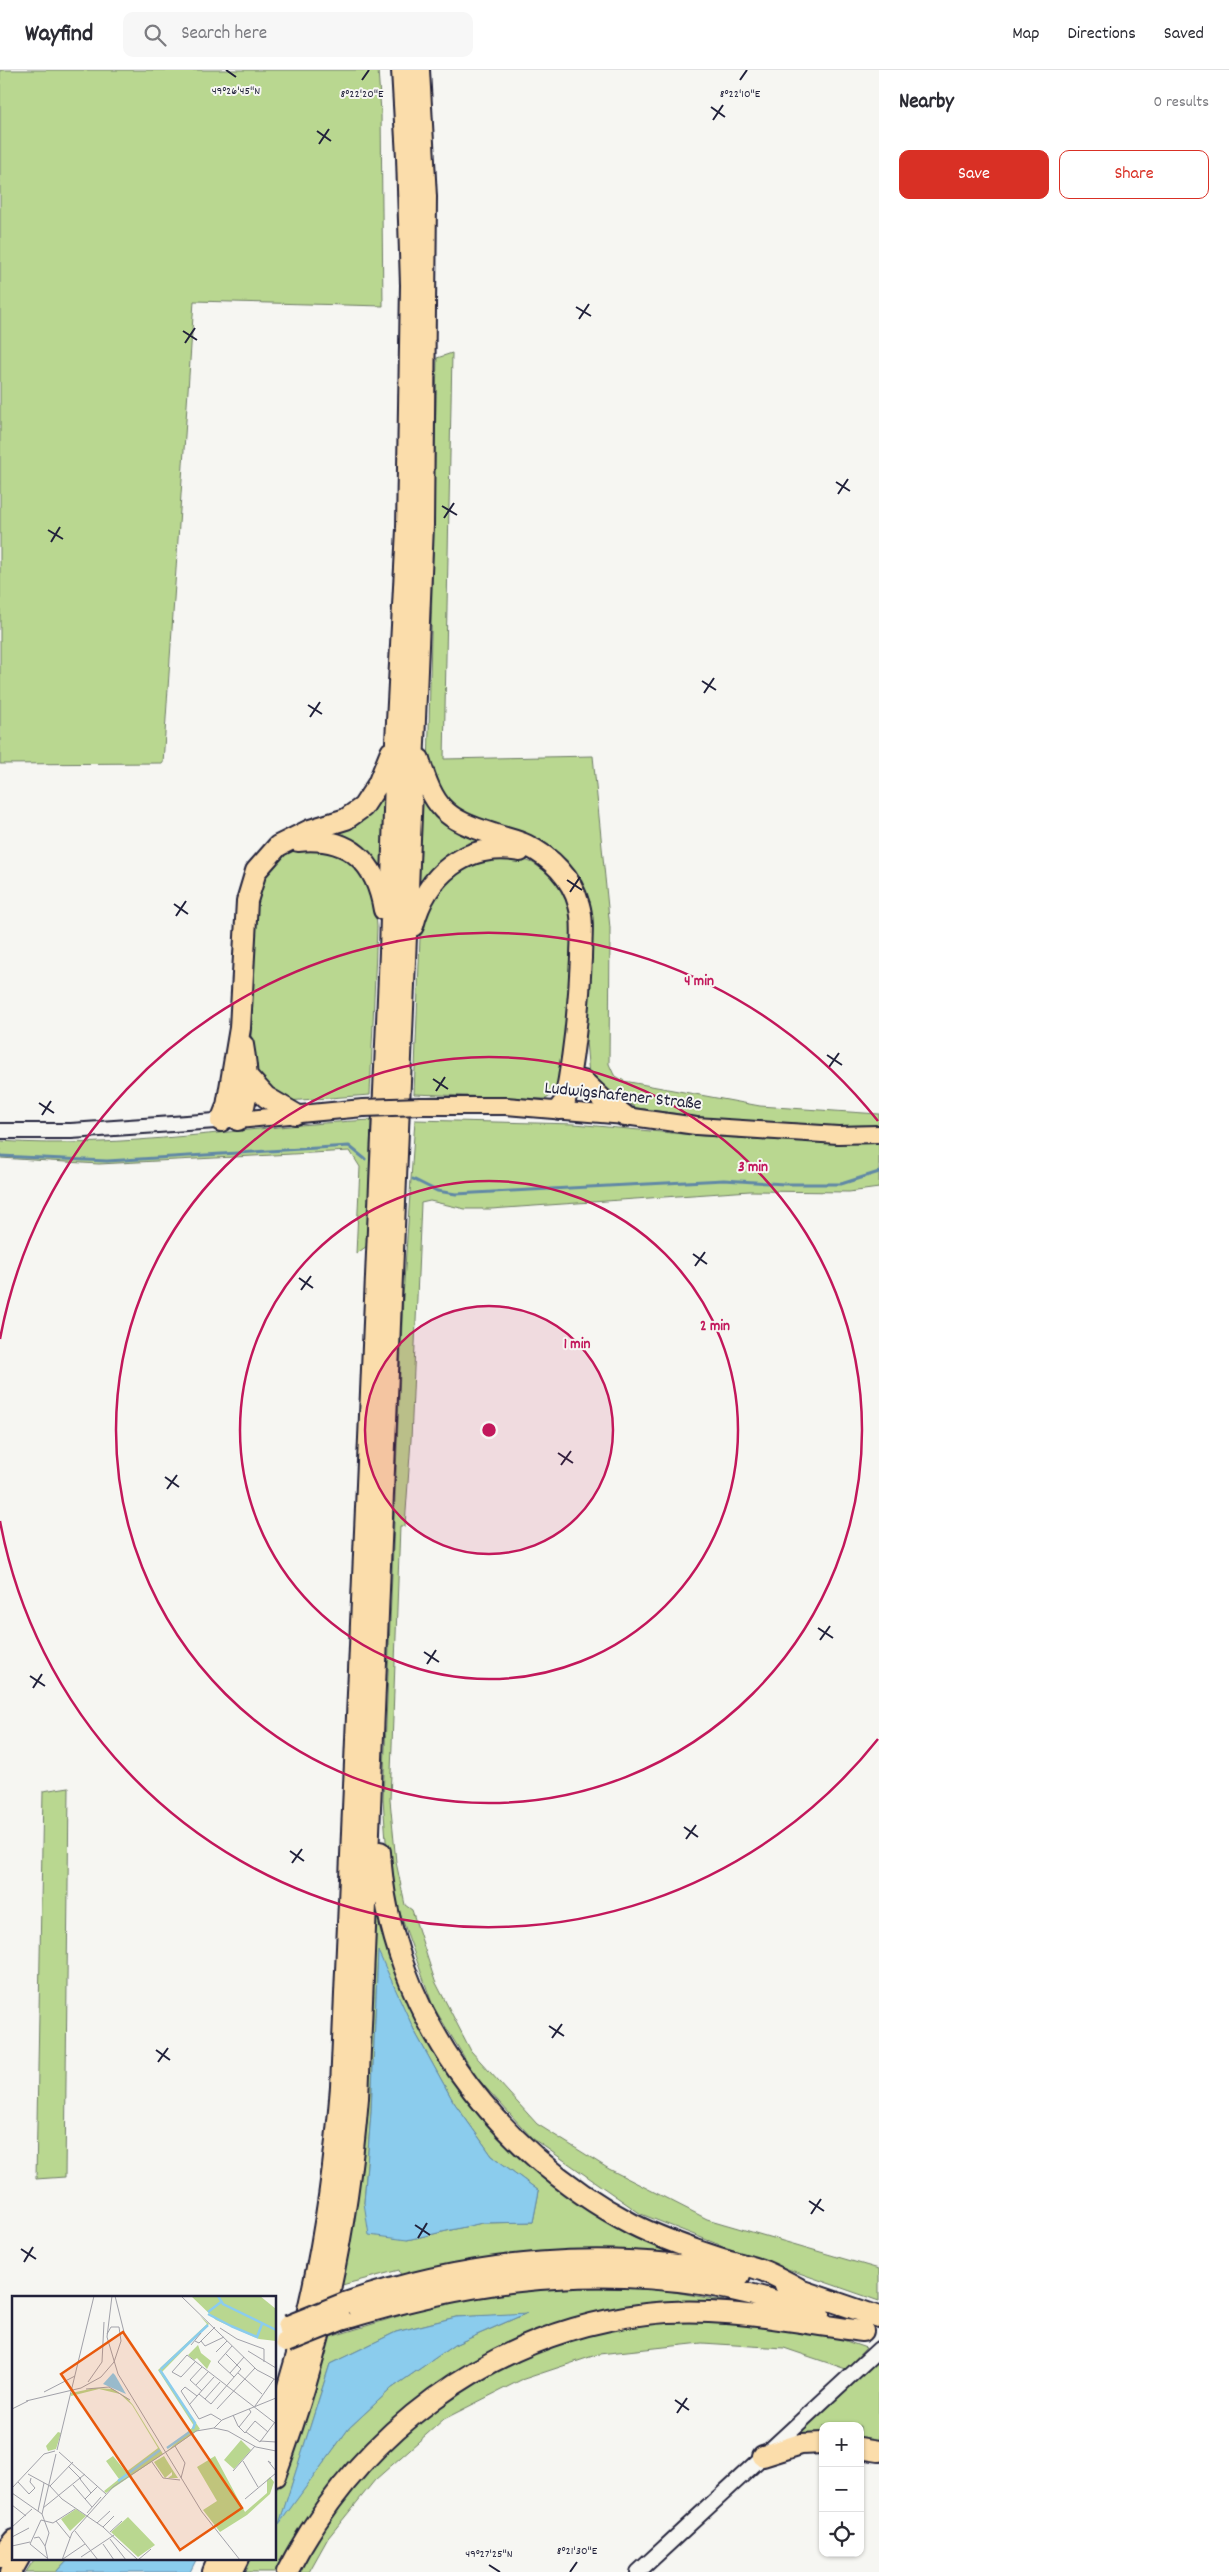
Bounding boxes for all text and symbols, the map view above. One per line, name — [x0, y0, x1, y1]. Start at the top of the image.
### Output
search box — [123, 12, 473, 57]
text: Wayfind — [25, 18, 93, 52]
icon: search — [141, 21, 169, 49]
text: Search here — [181, 21, 267, 48]
text: Map — [1012, 22, 1039, 47]
text: Directions — [1067, 22, 1136, 47]
text: Saved — [1164, 22, 1204, 47]
text: 49°26'45"N — [212, 83, 260, 100]
text: 8°22'20"E — [340, 86, 384, 103]
text: 8°22'10"E — [720, 86, 761, 103]
text: Nearby — [899, 88, 954, 118]
text: 0 results — [1154, 91, 1209, 114]
button: Save — [899, 150, 1049, 199]
button: Share — [1059, 150, 1209, 199]
text: 4 min — [684, 971, 714, 993]
street label: Ludwigshafener Straße — [543, 1076, 703, 1118]
text: 3 min — [738, 1157, 768, 1179]
text: 2 min — [700, 1316, 730, 1338]
text: 1 min — [564, 1334, 590, 1356]
centre of rings — [480, 1421, 498, 1439]
inset map — [12, 2296, 276, 2560]
map controls — [819, 2422, 864, 2557]
button: + — [819, 2422, 864, 2467]
button: − — [819, 2467, 864, 2512]
button: locate — [819, 2512, 864, 2557]
text: 8°21'30"E — [557, 2543, 598, 2560]
text: 49°27'25"N — [465, 2546, 513, 2563]

